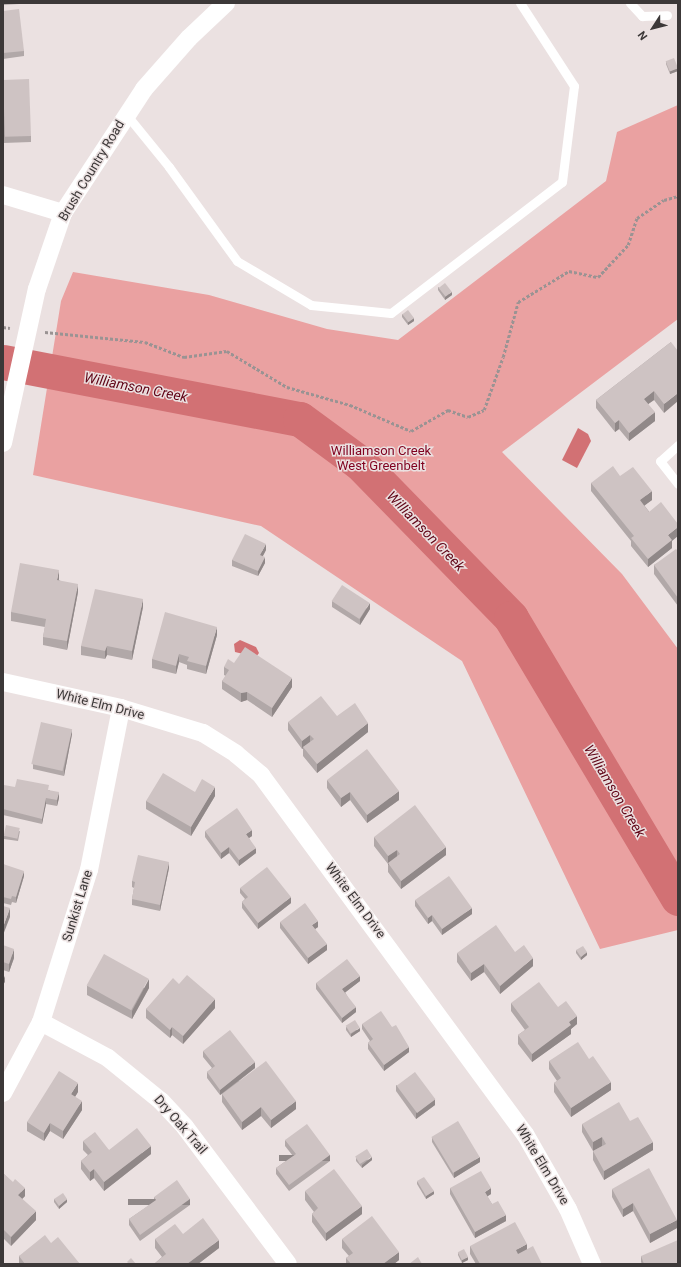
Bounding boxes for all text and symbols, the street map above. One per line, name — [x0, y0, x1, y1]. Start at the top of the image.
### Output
north arrow — [633, 8, 673, 48]
text: N — [635, 28, 650, 42]
street label: Brush Country Road — [56, 118, 128, 224]
water label: Williamson Creek — [83, 369, 189, 405]
park label: Williamson Creek West Greenbelt — [331, 444, 431, 475]
water label: Williamson Creek — [384, 487, 468, 575]
street label: White Elm Drive — [54, 686, 146, 724]
water label: Williamson Creek — [581, 742, 649, 840]
street label: White Elm Drive — [322, 860, 388, 942]
street label: Sunkist Lane — [60, 868, 96, 944]
street label: Dry Oak Trail — [150, 1092, 210, 1158]
street label: White Elm Drive — [512, 1122, 572, 1208]

